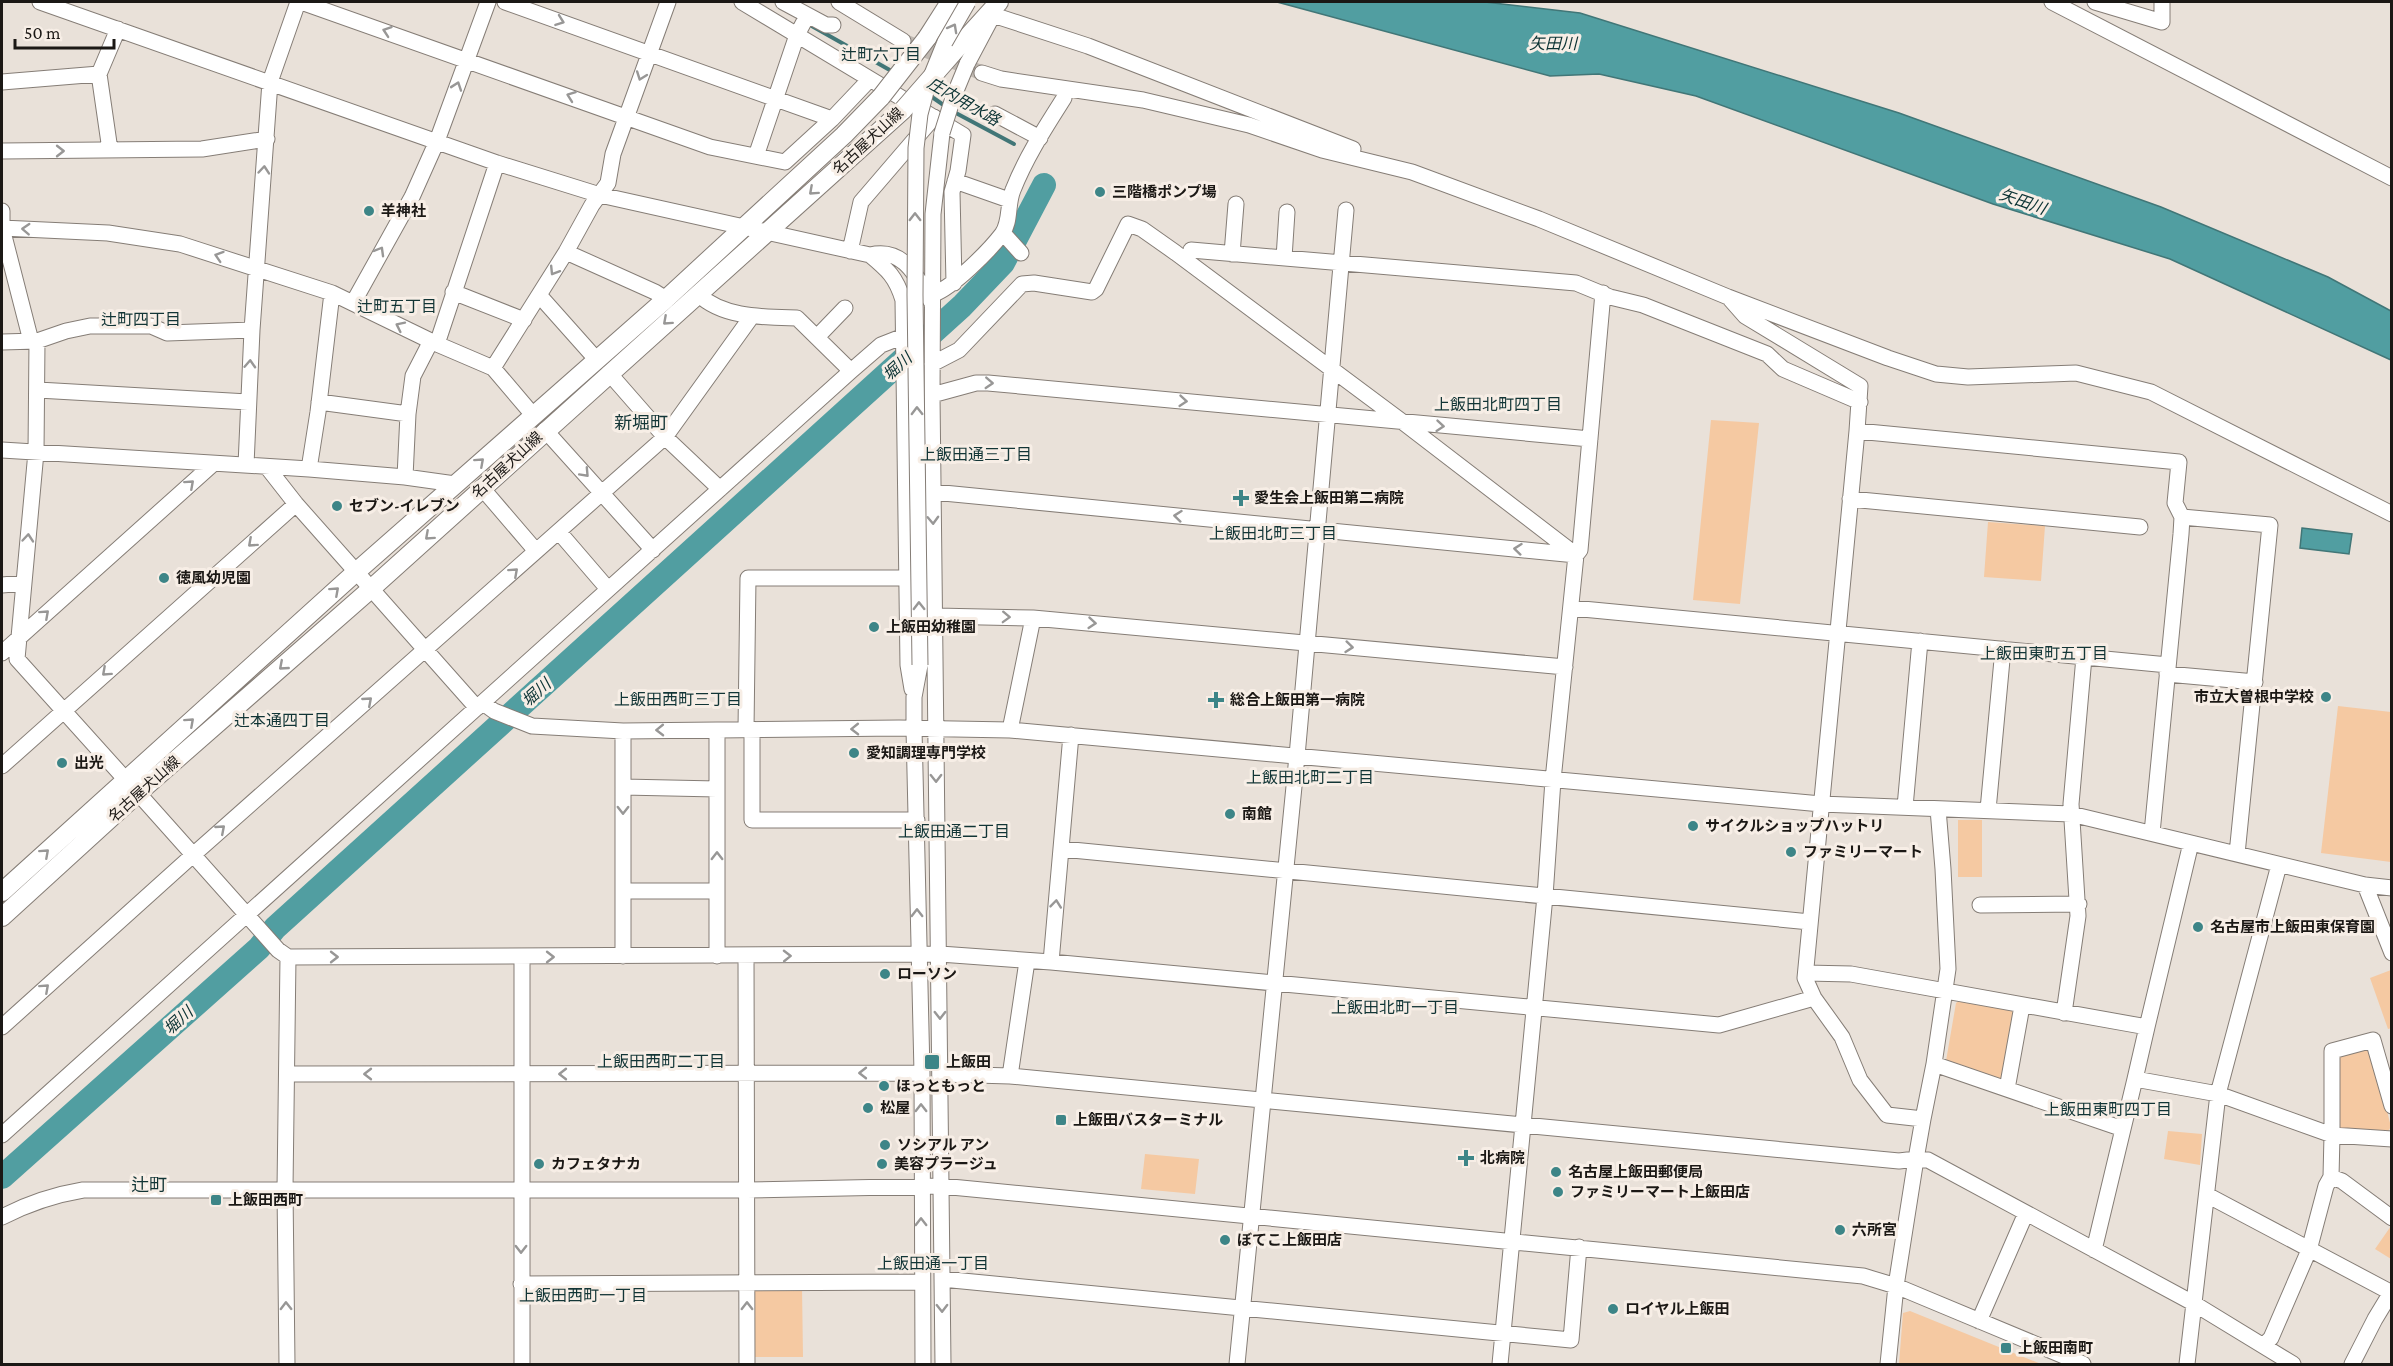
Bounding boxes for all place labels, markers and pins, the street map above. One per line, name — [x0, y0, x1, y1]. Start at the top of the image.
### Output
place label: 三階橋ポンプ場 — [1112, 184, 1217, 200]
marker: 三階橋ポンプ場 — [1093, 185, 1107, 199]
place label: 羊神社 — [381, 202, 426, 219]
marker: 羊神社 — [362, 204, 376, 218]
marker: 愛生会上飯田第二病院 — [1232, 489, 1250, 507]
place label: 愛生会上飯田第二病院 — [1254, 490, 1404, 506]
place label: セブン-イレブン — [349, 497, 460, 514]
marker: セブン-イレブン — [330, 499, 344, 513]
place label: 徳風幼児園 — [176, 570, 251, 586]
marker: 徳風幼児園 — [157, 571, 171, 585]
place label: 上飯田幼稚園 — [886, 619, 976, 635]
marker: 上飯田幼稚園 — [867, 620, 881, 634]
place label: 市立大曽根中学校 — [2194, 689, 2314, 705]
marker: 市立大曽根中学校 — [2319, 690, 2333, 704]
marker: 総合上飯田第一病院 — [1207, 691, 1225, 709]
place label: 総合上飯田第一病院 — [1230, 691, 1365, 708]
place label: 愛知調理専門学校 — [866, 745, 986, 761]
marker: 愛知調理専門学校 — [847, 746, 861, 760]
place label: 出光 — [74, 755, 104, 771]
marker: 出光 — [55, 756, 69, 770]
place label: 南館 — [1242, 806, 1272, 822]
marker: 南館 — [1223, 807, 1237, 821]
place label: サイクルショップハットリ — [1705, 818, 1884, 834]
marker: サイクルショップハットリ — [1686, 819, 1700, 833]
place label: ファミリーマート — [1803, 844, 1923, 860]
marker: ファミリーマート — [1784, 845, 1798, 859]
place label: 名古屋市上飯田東保育園 — [2210, 919, 2375, 935]
marker: 名古屋市上飯田東保育園 — [2191, 920, 2205, 934]
place label: ローソン — [897, 966, 957, 982]
marker: ローソン — [878, 967, 892, 981]
marker: 上飯田 — [923, 1053, 941, 1071]
place label: 上飯田 — [946, 1054, 991, 1070]
place label: ほっともっと — [896, 1078, 986, 1094]
marker: ほっともっと — [877, 1079, 891, 1093]
place label: 松屋 — [880, 1100, 910, 1116]
marker: 松屋 — [861, 1101, 875, 1115]
place label: 上飯田バスターミナル — [1073, 1112, 1223, 1128]
marker: 上飯田バスターミナル — [1054, 1113, 1068, 1127]
place label: ソシアル アン — [897, 1137, 989, 1153]
marker: ソシアル アン — [878, 1138, 892, 1152]
marker: 北病院 — [1457, 1149, 1475, 1167]
place label: 北病院 — [1480, 1150, 1525, 1166]
place label: カフェタナカ — [551, 1156, 641, 1172]
place label: 美容プラージュ — [894, 1156, 998, 1172]
marker: カフェタナカ — [532, 1157, 546, 1171]
marker: 美容プラージュ — [875, 1157, 889, 1171]
place label: 名古屋上飯田郵便局 — [1568, 1164, 1703, 1180]
marker: 名古屋上飯田郵便局 — [1549, 1165, 1563, 1179]
place label: ファミリーマート上飯田店 — [1570, 1184, 1750, 1200]
marker: ファミリーマート上飯田店 — [1551, 1185, 1565, 1199]
place label: 上飯田西町 — [228, 1192, 303, 1208]
marker: 上飯田西町 — [209, 1193, 223, 1207]
place label: 六所宮 — [1852, 1222, 1897, 1238]
marker: 六所宮 — [1833, 1223, 1847, 1237]
place label: ぼてこ上飯田店 — [1237, 1232, 1342, 1248]
marker: ぼてこ上飯田店 — [1218, 1233, 1232, 1247]
place label: ロイヤル上飯田 — [1625, 1301, 1730, 1317]
marker: ロイヤル上飯田 — [1606, 1302, 1620, 1316]
place label: 上飯田南町 — [2018, 1340, 2093, 1356]
marker: 上飯田南町 — [1999, 1341, 2013, 1355]

